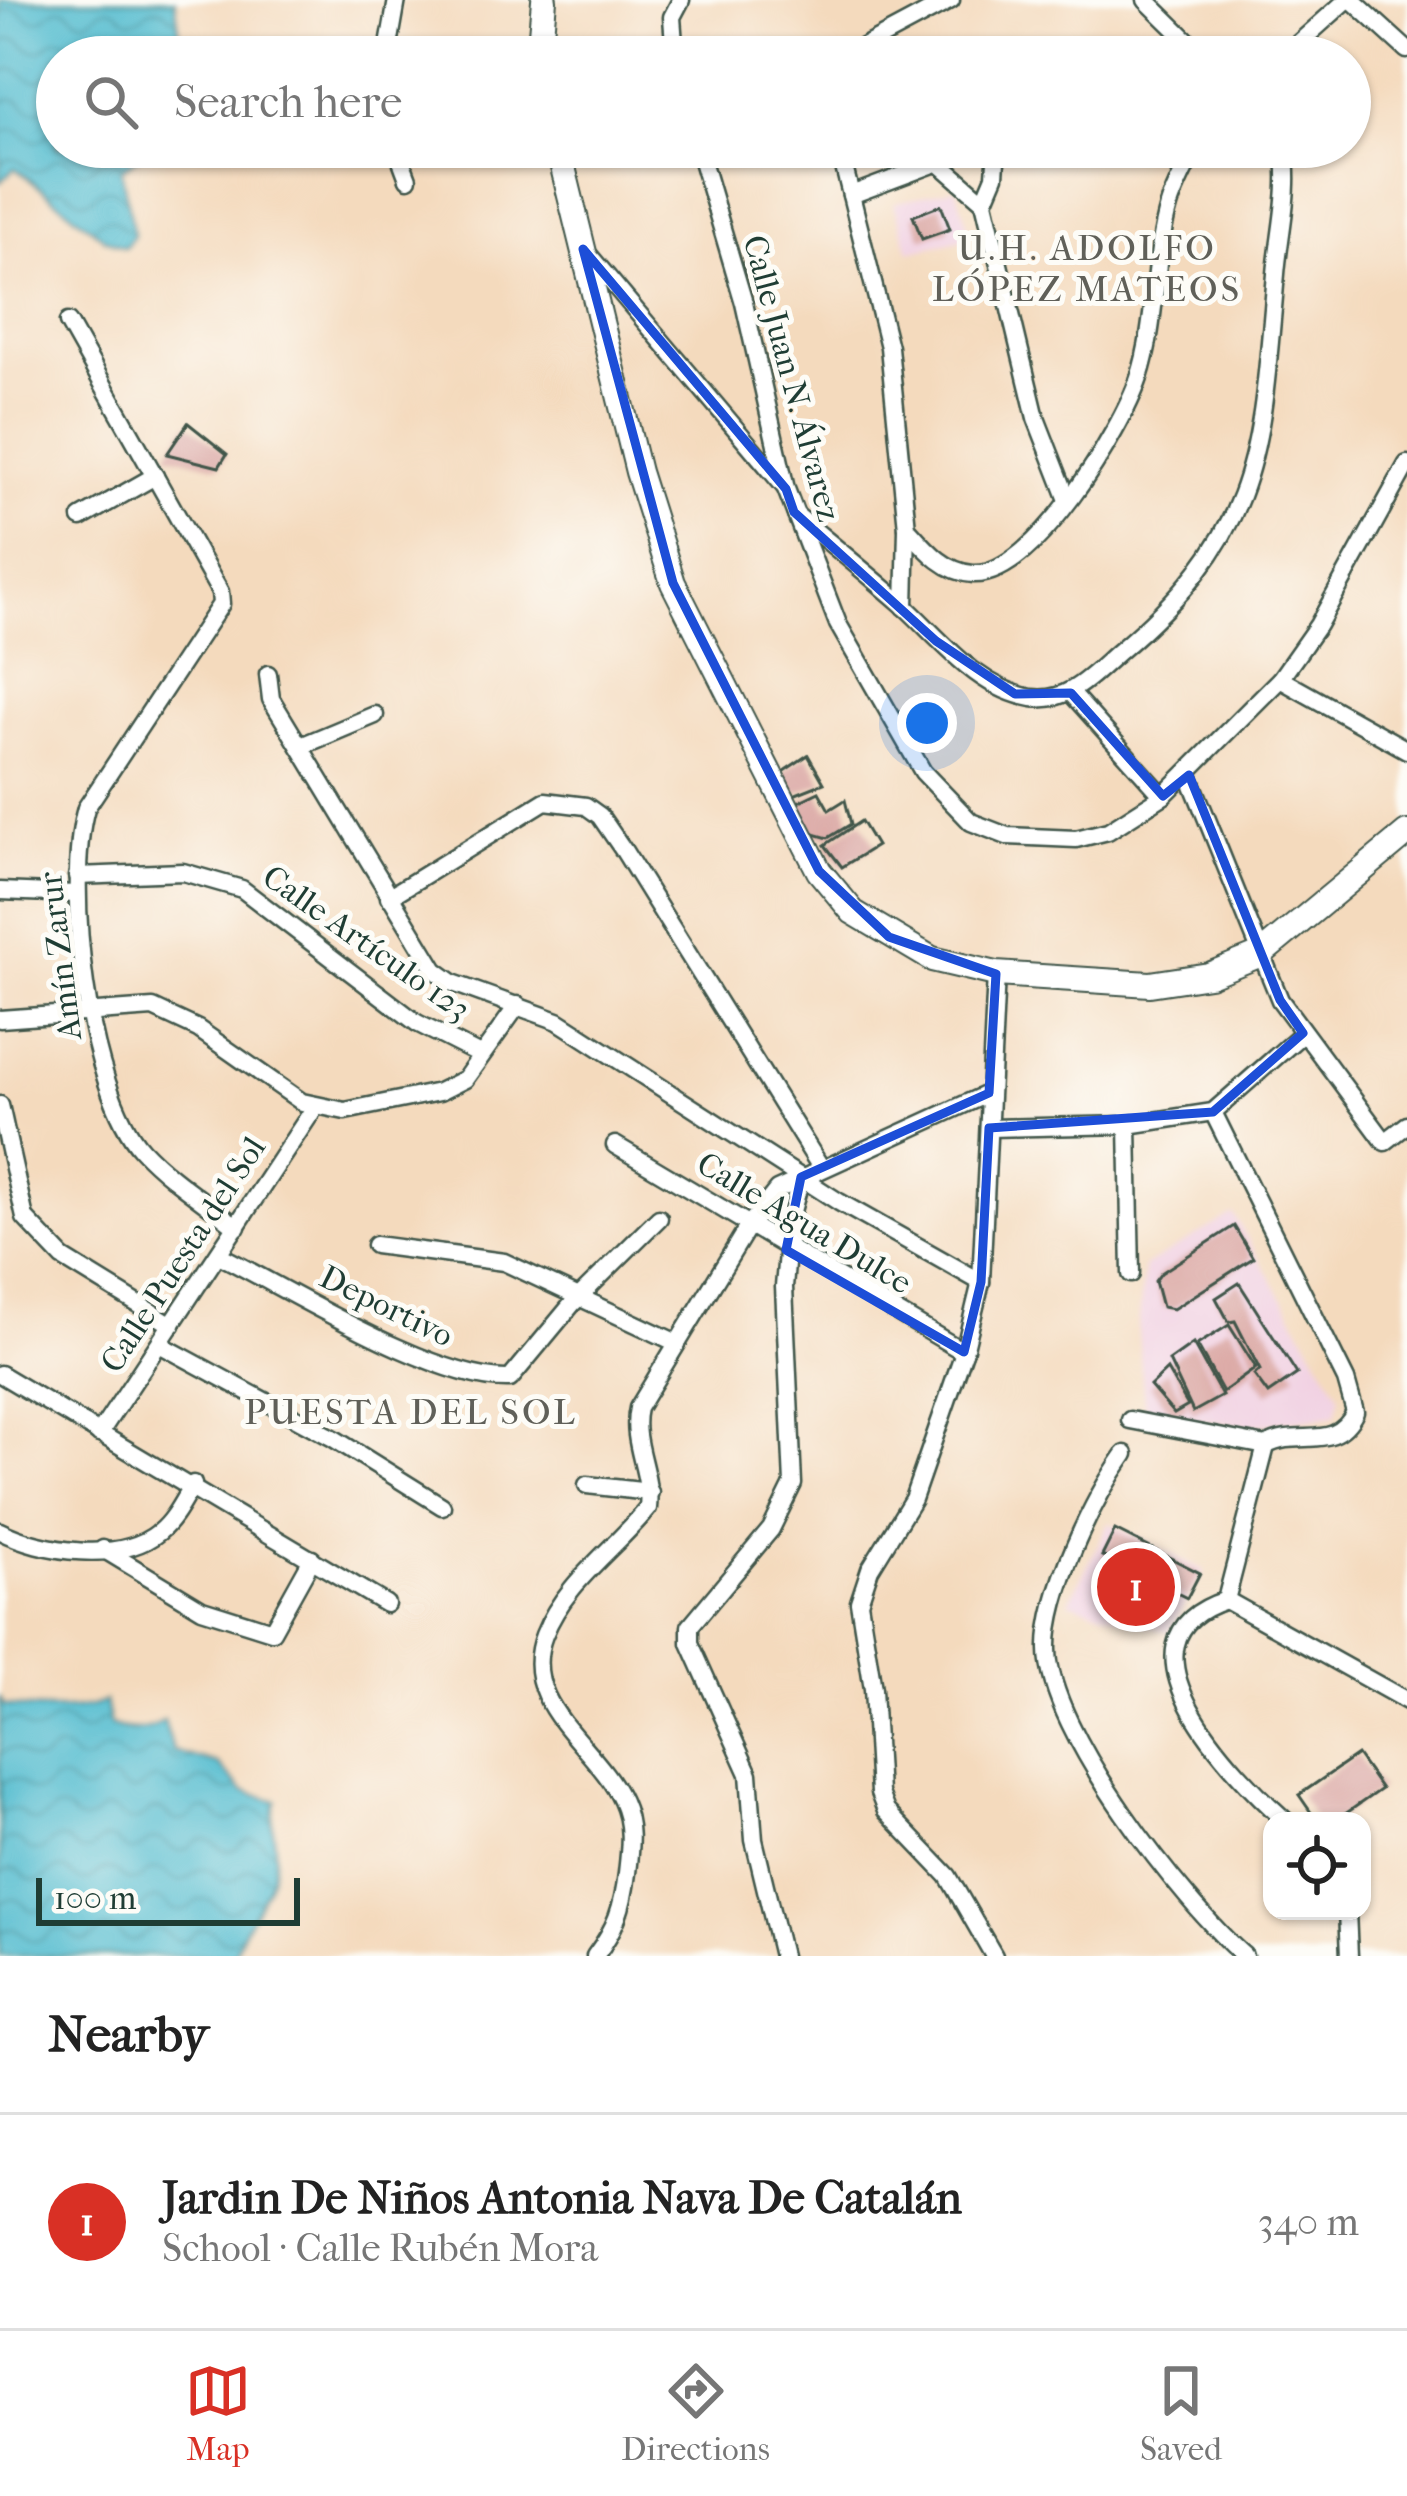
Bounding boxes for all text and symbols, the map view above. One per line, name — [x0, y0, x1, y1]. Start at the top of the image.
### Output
search box — [36, 36, 1371, 168]
icon: search — [78, 69, 144, 135]
text: Search here — [174, 76, 402, 129]
district label: U.H. ADOLFO LÓPEZ MATEOS — [932, 227, 1242, 310]
street label: Calle Juan N. Álvarez — [735, 231, 849, 526]
your location — [897, 693, 957, 753]
street label: Calle Artículo 123 — [255, 857, 477, 1029]
street label: Amín Zarur — [31, 869, 90, 1044]
street label: Calle Puesta del Sol — [93, 1130, 274, 1380]
street label: Calle Agua Dulce — [690, 1144, 918, 1303]
street label: Deportivo — [313, 1257, 459, 1355]
district label: PUESTA DEL SOL — [244, 1391, 578, 1433]
pin: 1 — [1097, 1542, 1175, 1632]
map controls — [1263, 1812, 1371, 1920]
button: locate — [1263, 1812, 1371, 1920]
scale bar — [36, 1872, 300, 1925]
text: 100 m — [54, 1879, 137, 1918]
text: Nearby — [48, 2004, 209, 2064]
text: Jardin De Niños Antonia Nava De Catalán — [162, 2172, 962, 2225]
text: 1 — [80, 2199, 94, 2245]
text: 340 m — [1258, 2199, 1359, 2245]
text: School · Calle Rubén Mora — [162, 2225, 598, 2271]
tab: Map — [185, 2358, 251, 2469]
tab: Directions — [621, 2358, 770, 2469]
tab: Saved — [1140, 2358, 1222, 2469]

